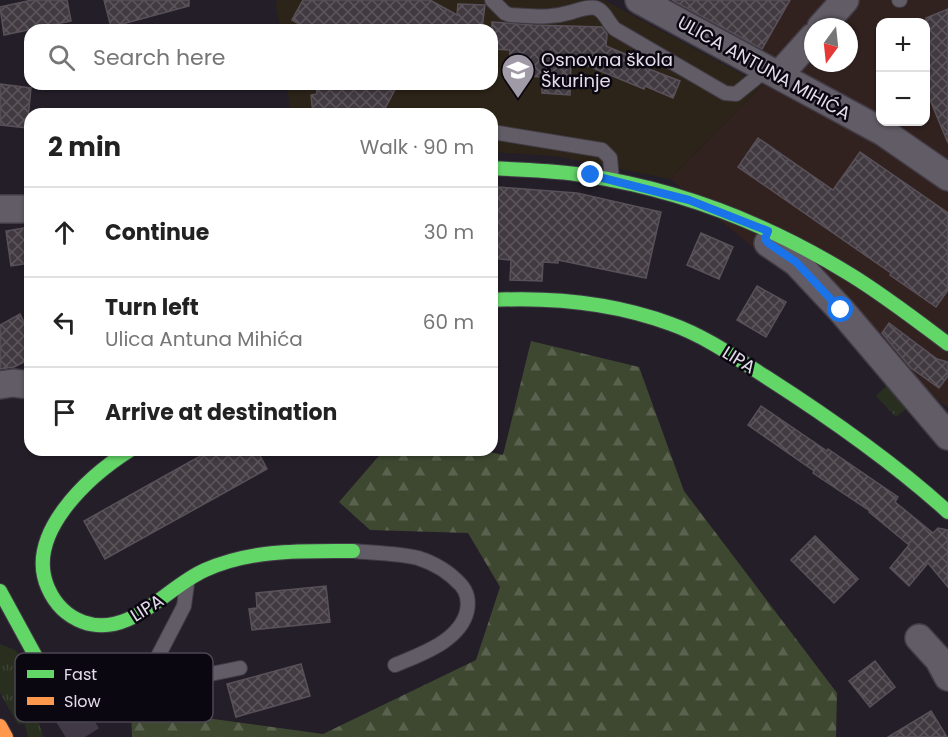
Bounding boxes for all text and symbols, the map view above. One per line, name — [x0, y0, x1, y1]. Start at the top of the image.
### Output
street label: ULICA ANTUNA MIHIĆA — [673, 10, 855, 126]
north arrow — [804, 18, 858, 72]
map controls — [876, 18, 930, 126]
button: + — [876, 18, 930, 72]
search box — [24, 24, 498, 90]
icon: search — [45, 41, 78, 74]
text: Search here — [93, 42, 226, 73]
place label: Osnovna škola Škurinje — [541, 47, 673, 93]
school or university icon: Osnovna škola Škurinje — [500, 52, 536, 99]
button: − — [876, 72, 930, 126]
text: 2 min — [48, 129, 121, 165]
text: Walk · 90 m — [360, 133, 474, 161]
route end — [577, 161, 603, 187]
icon: ahead — [48, 216, 81, 249]
text: Continue — [105, 217, 209, 248]
text: 30 m — [424, 218, 474, 246]
text: Turn left — [105, 292, 199, 323]
route start — [827, 296, 853, 322]
icon: left — [48, 306, 81, 339]
text: 60 m — [423, 308, 474, 336]
text: Ulica Antuna Mihića — [105, 325, 303, 353]
street label: LIPA — [718, 340, 761, 379]
icon: arrive — [48, 396, 81, 429]
text: Arrive at destination — [105, 397, 337, 428]
street label: LIPA — [125, 588, 168, 627]
legend — [15, 653, 213, 722]
text: Fast — [64, 663, 97, 686]
text: Slow — [64, 690, 101, 713]

